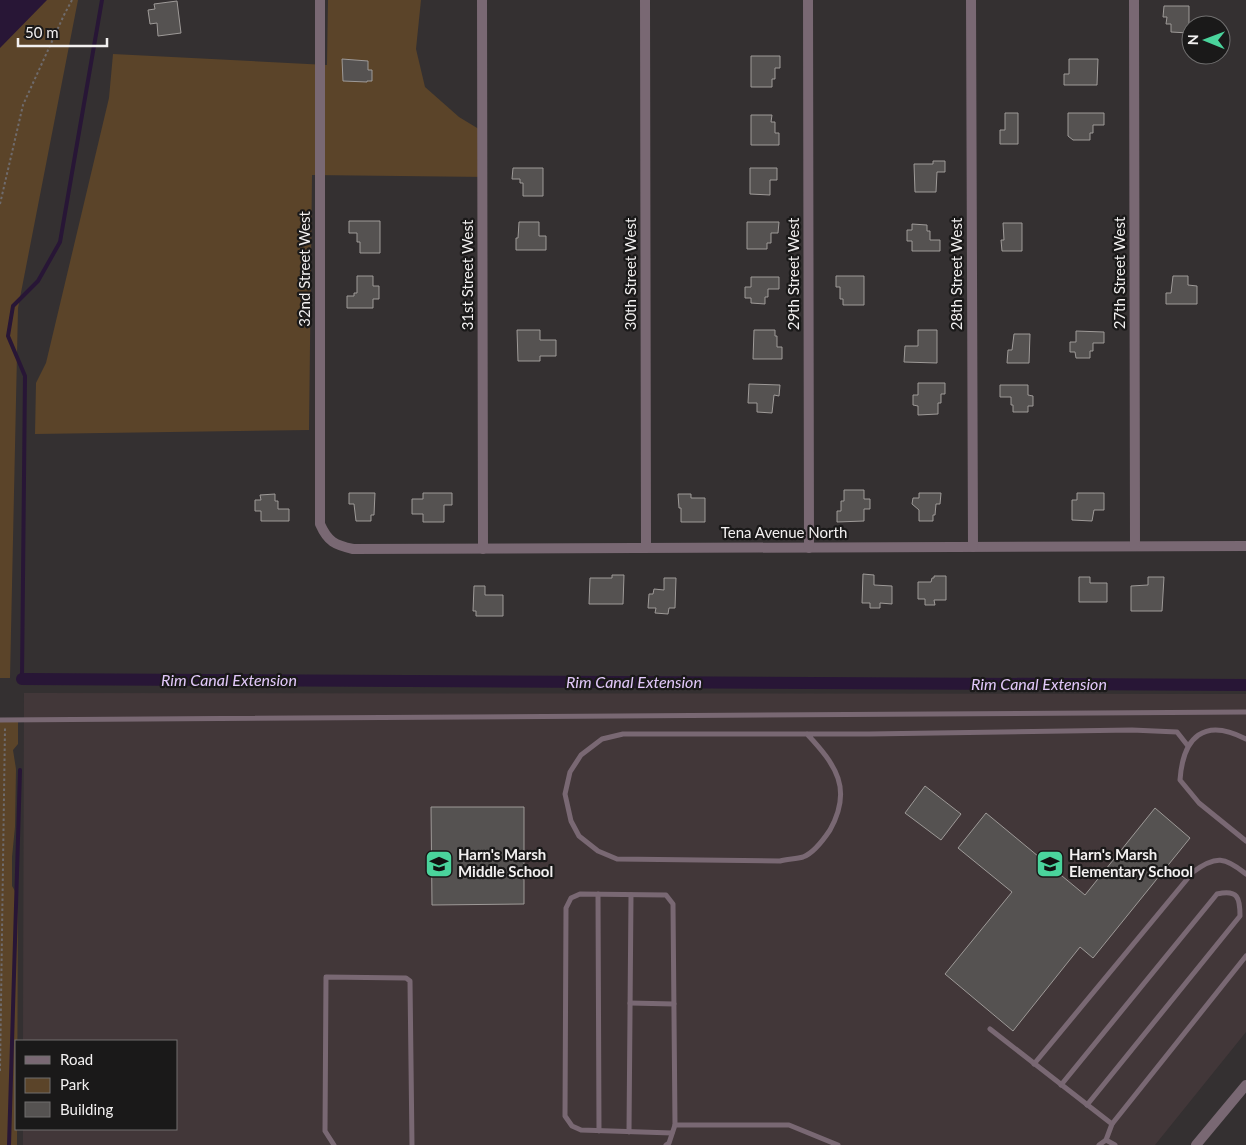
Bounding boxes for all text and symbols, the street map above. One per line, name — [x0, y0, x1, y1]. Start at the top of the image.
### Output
scale bar — [18, 15, 106, 47]
north arrow — [1181, 15, 1231, 65]
text: 50 m — [25, 23, 59, 41]
text: N — [1184, 34, 1201, 45]
street label: 32nd Street West — [295, 211, 313, 327]
street label: 27th Street West — [1110, 216, 1128, 329]
street label: 30th Street West — [621, 217, 639, 330]
street label: 29th Street West — [784, 217, 802, 330]
street label: 28th Street West — [947, 217, 965, 330]
street label: 31st Street West — [458, 219, 476, 330]
street label: Tena Avenue North — [721, 523, 847, 541]
water label: Rim Canal Extension — [161, 670, 297, 689]
water label: Rim Canal Extension — [566, 672, 702, 691]
water label: Rim Canal Extension — [971, 674, 1107, 693]
place label: Harn's Marsh Middle School — [458, 845, 553, 880]
place label: Harn's Marsh Elementary School — [1069, 845, 1193, 880]
school or university icon: Harn's Marsh Middle School — [424, 849, 454, 879]
school or university icon: Harn's Marsh Elementary School — [1035, 849, 1065, 879]
legend — [15, 1040, 178, 1130]
text: Road — [60, 1050, 93, 1068]
text: Park — [60, 1075, 90, 1093]
text: Building — [60, 1100, 113, 1118]

